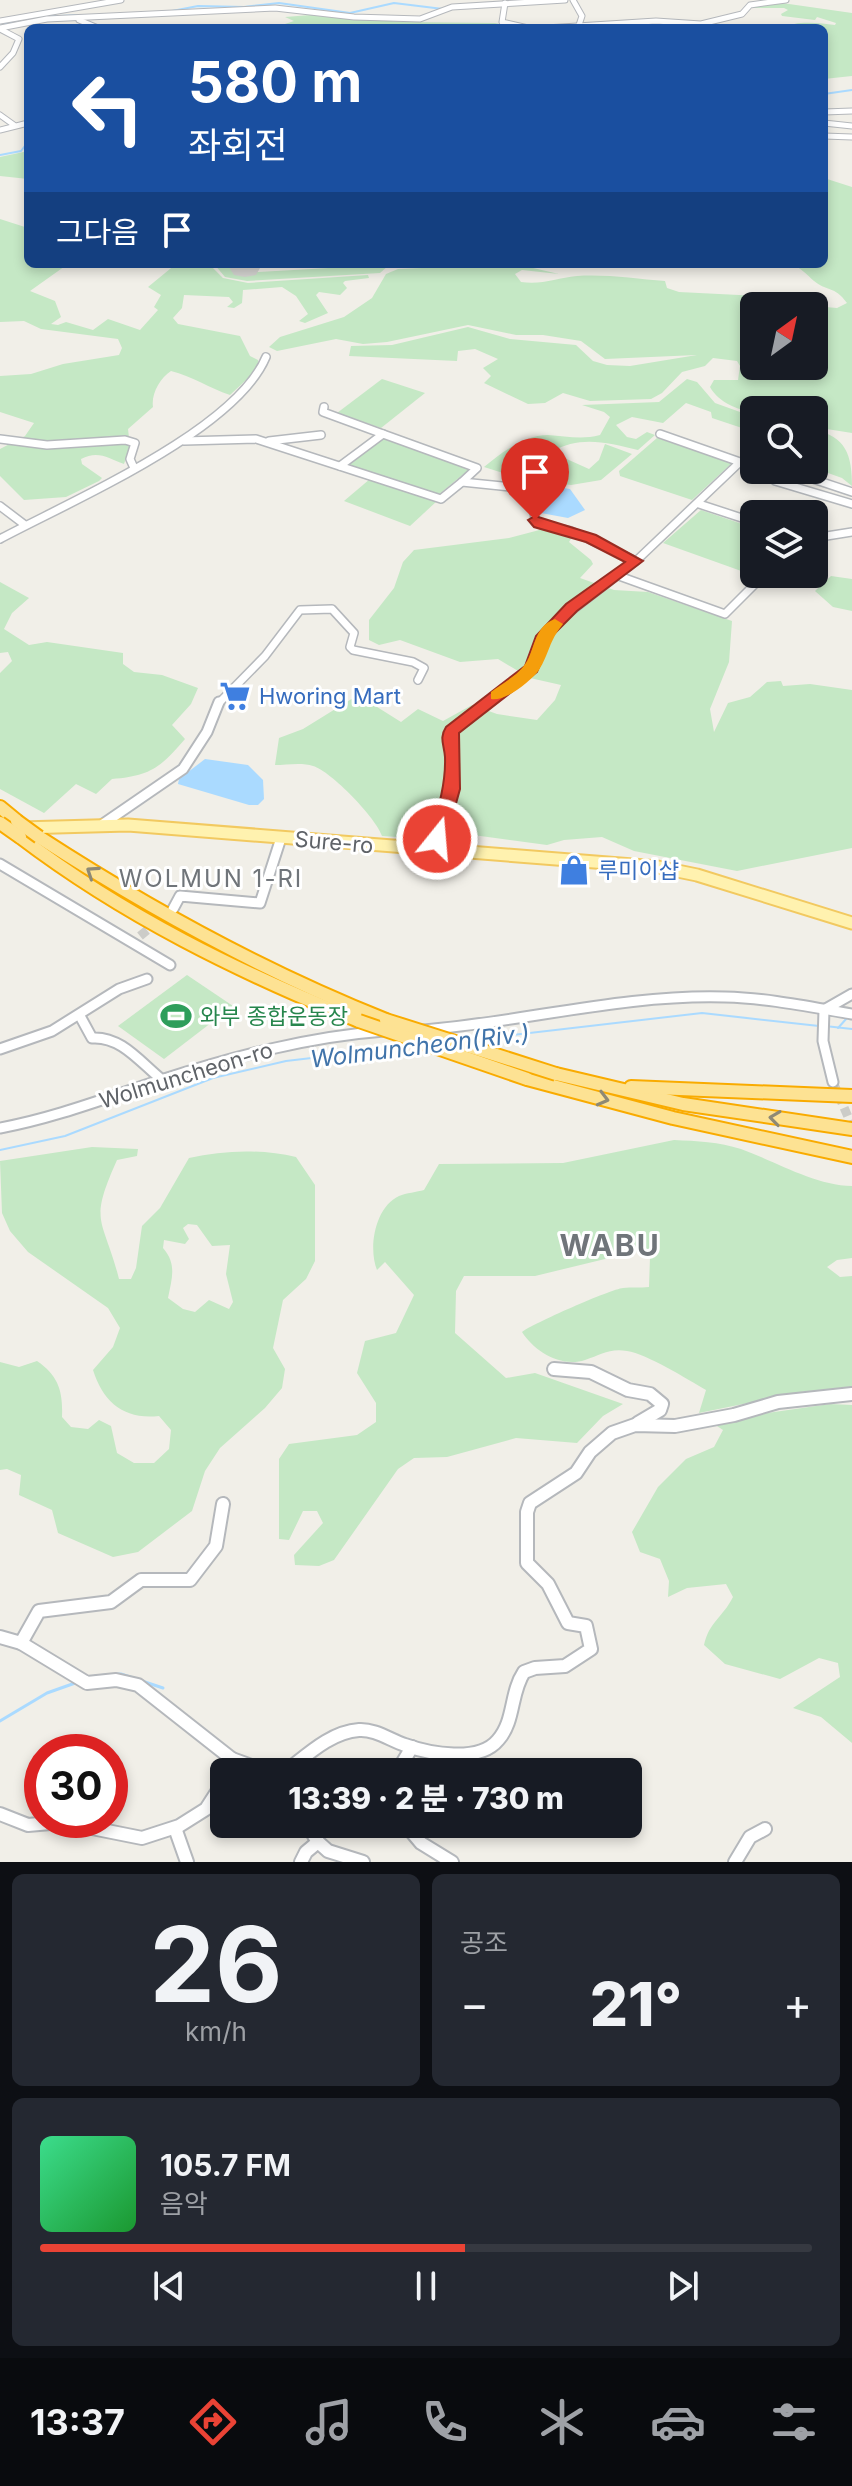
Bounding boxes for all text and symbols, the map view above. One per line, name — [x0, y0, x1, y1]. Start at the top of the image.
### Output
text: 580 m — [188, 48, 362, 116]
icon: left — [56, 56, 160, 160]
text: 좌회전 — [188, 123, 287, 167]
icon: arrive — [155, 208, 199, 252]
text: 그다음 — [56, 214, 139, 250]
north arrow — [740, 292, 828, 380]
map controls — [740, 292, 828, 588]
button: search — [740, 396, 828, 484]
pin — [501, 438, 569, 520]
icon: arrive — [513, 450, 557, 494]
button: layers — [740, 500, 828, 588]
supermarket icon: Hworing Mart — [218, 679, 252, 713]
place label: Hworing Mart — [259, 683, 401, 709]
position arrow — [395, 797, 479, 881]
street label: Sure-ro — [293, 826, 375, 858]
shop icon: 루미이샵 — [557, 853, 591, 887]
place label: 루미이샵 — [598, 857, 679, 883]
district label: WOLMUN 1-RI — [119, 864, 303, 893]
one-way arrow — [86, 867, 100, 882]
sports icon: 와부 종합운동장 — [159, 999, 193, 1033]
place label: 와부 종합운동장 — [200, 1003, 348, 1029]
water label: Wolmuncheon(Riv.) — [309, 1018, 531, 1074]
street label: Wolmuncheon-ro — [96, 1036, 276, 1114]
one-way arrow — [595, 1090, 609, 1107]
one-way arrow — [768, 1110, 782, 1127]
district label: WABU — [559, 1227, 661, 1263]
speed limit sign: 30 — [24, 1734, 128, 1838]
text: 13:39 · 2 분 · 730 m — [288, 1780, 564, 1816]
text: 26 — [149, 1901, 283, 2027]
text: 공조 — [460, 1927, 508, 1958]
text: 21° — [590, 1968, 682, 2040]
text: − — [460, 1977, 489, 2031]
text: + — [783, 1977, 812, 2031]
text: km/h — [185, 2016, 247, 2047]
text: 105.7 FM — [160, 2147, 291, 2183]
text: 음악 — [160, 2188, 208, 2219]
icon: previous — [147, 2264, 191, 2308]
icon: pause — [404, 2264, 448, 2308]
icon: next — [661, 2264, 705, 2308]
icon: directions — [185, 2394, 241, 2450]
icon: music — [301, 2394, 357, 2450]
icon: phone — [417, 2394, 473, 2450]
icon: climate — [534, 2394, 590, 2450]
icon: car — [650, 2394, 706, 2450]
icon: filters — [766, 2394, 822, 2450]
text: 13:37 — [30, 2400, 125, 2444]

